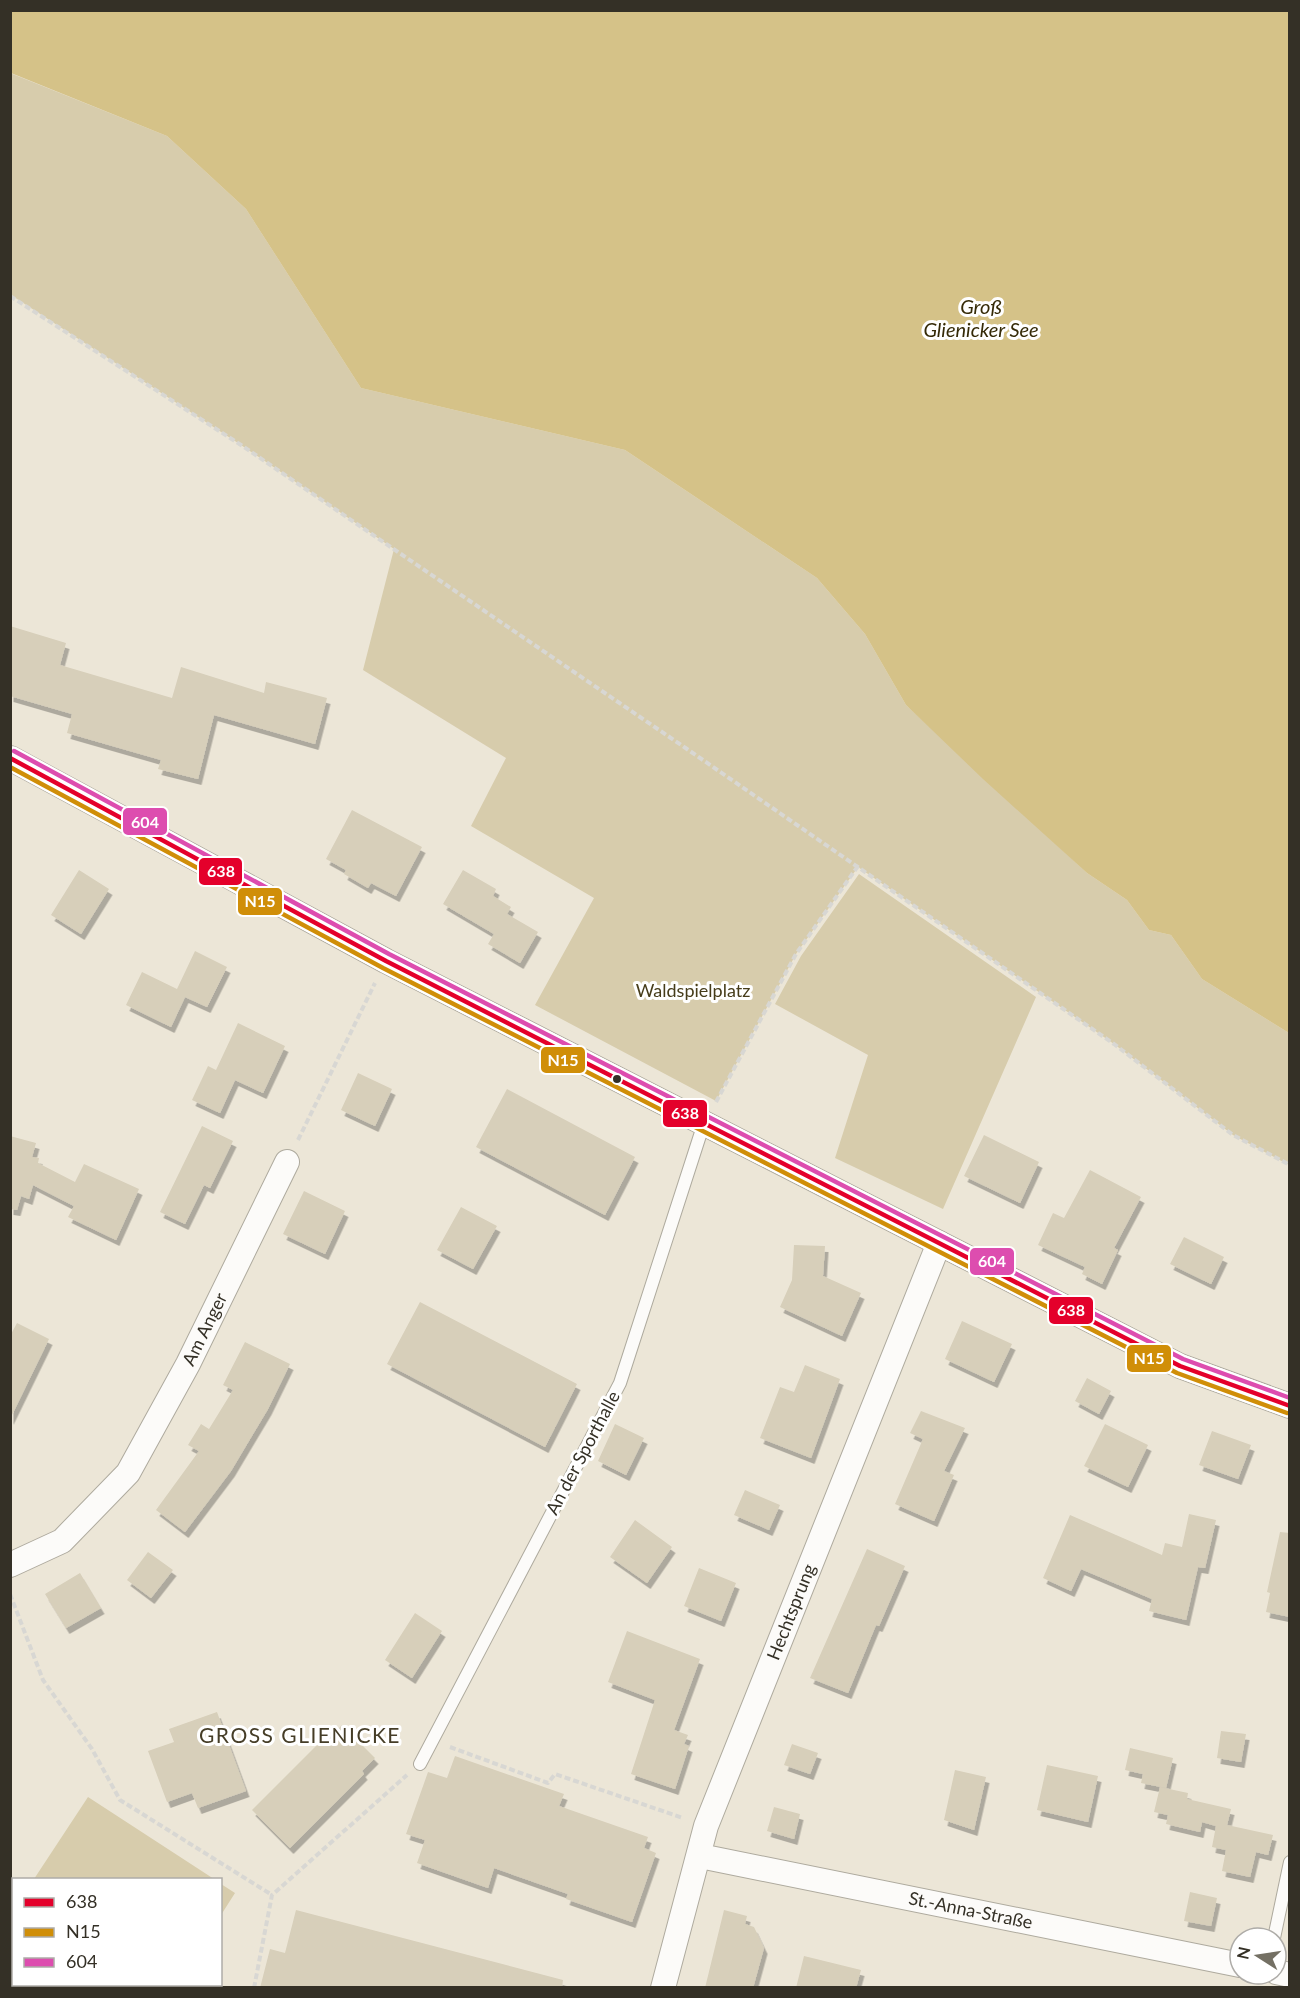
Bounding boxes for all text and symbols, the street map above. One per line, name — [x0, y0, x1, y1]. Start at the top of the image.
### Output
water label: Groß Glienicker See — [923, 294, 1039, 341]
line badge: 604 — [122, 807, 168, 836]
text: 604 — [131, 812, 159, 831]
line badge: 638 — [198, 857, 243, 886]
text: 638 — [207, 861, 235, 880]
line badge: N15 — [237, 887, 283, 916]
text: N15 — [245, 891, 275, 910]
park label: Waldspielplatz — [636, 979, 750, 1001]
line badge: N15 — [540, 1046, 586, 1074]
text: N15 — [548, 1050, 578, 1069]
unlabelled marker — [611, 1073, 623, 1085]
line badge: 638 — [662, 1099, 708, 1128]
text: 638 — [671, 1103, 699, 1122]
line badge: 604 — [969, 1247, 1015, 1276]
text: 604 — [978, 1251, 1006, 1270]
street label: Am Anger — [177, 1288, 231, 1369]
line badge: 638 — [1048, 1296, 1094, 1325]
text: 638 — [1057, 1300, 1085, 1319]
line badge: N15 — [1126, 1344, 1172, 1373]
text: N15 — [1134, 1348, 1164, 1367]
street label: An der Sporthalle — [540, 1387, 624, 1518]
street label: Hechtsprung — [761, 1560, 820, 1663]
district label: GROSS GLIENICKE — [199, 1722, 401, 1747]
legend — [12, 1878, 222, 1986]
street label: St.-Anna-Straße — [907, 1886, 1035, 1933]
text: 638 — [66, 1890, 97, 1912]
text: N15 — [66, 1920, 101, 1942]
north arrow — [1228, 1926, 1288, 1986]
text: N — [1232, 1945, 1253, 1961]
text: 604 — [66, 1950, 97, 1972]

